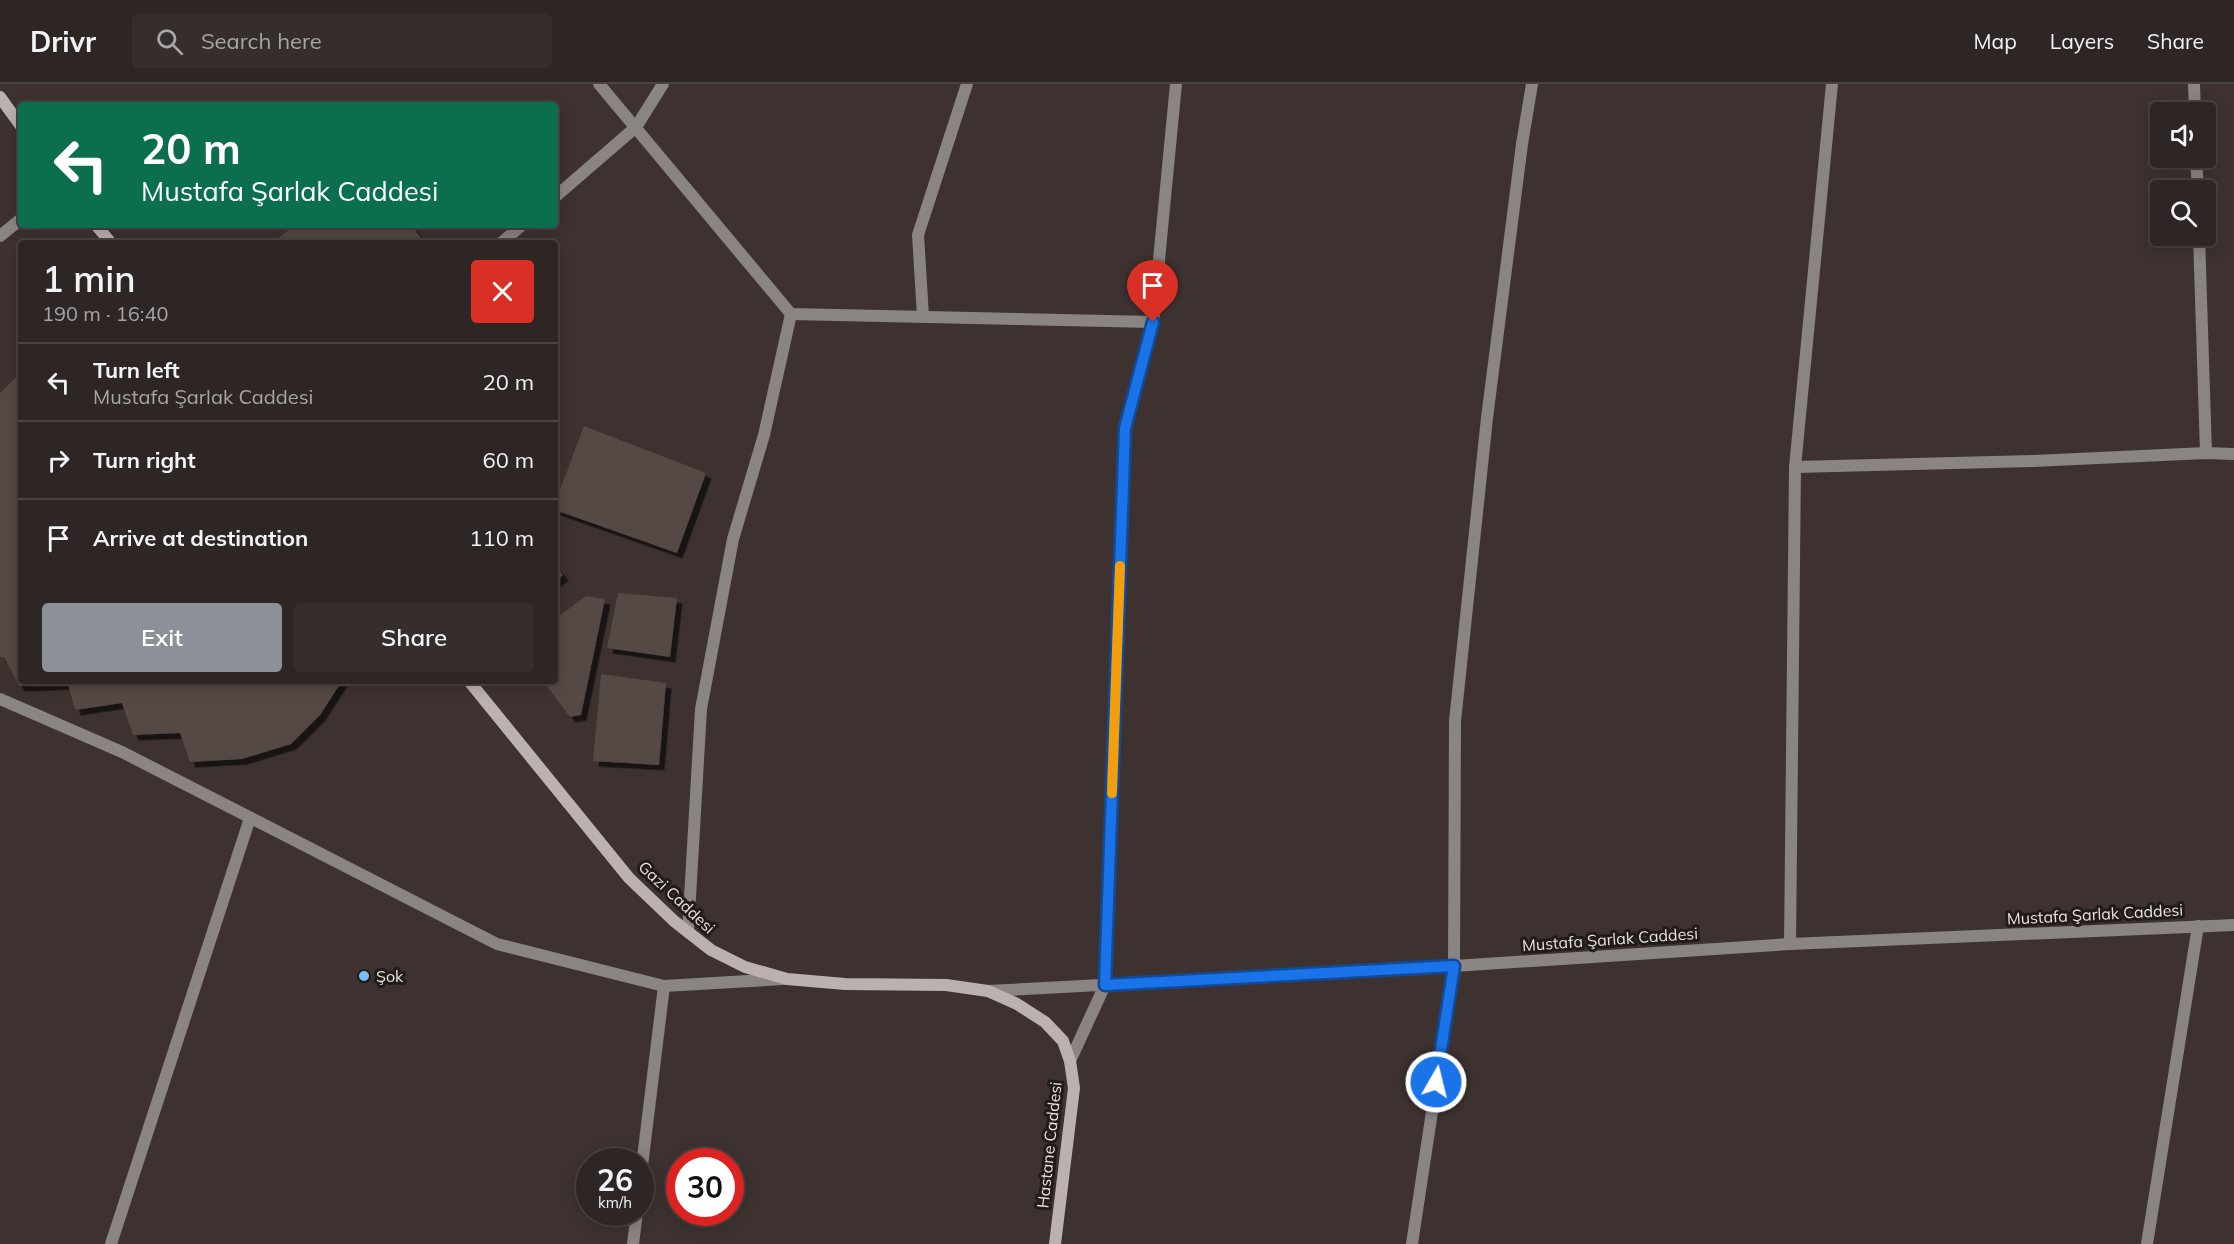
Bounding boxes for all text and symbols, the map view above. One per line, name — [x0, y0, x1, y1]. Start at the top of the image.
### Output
search box — [132, 14, 552, 68]
text: Drivr — [30, 24, 96, 59]
icon: search — [153, 25, 186, 58]
text: Search here — [201, 27, 322, 55]
text: Map — [1974, 28, 2017, 54]
text: Layers — [2050, 28, 2114, 54]
text: Share — [2147, 28, 2204, 54]
map controls — [2150, 102, 2216, 246]
button: sound — [2150, 102, 2216, 168]
text: 20 m — [141, 122, 241, 175]
icon: left — [42, 126, 120, 204]
text: Mustafa Şarlak Caddesi — [141, 174, 438, 208]
button: search — [2150, 180, 2216, 246]
text: 1 min — [42, 256, 136, 301]
button: close — [471, 260, 534, 323]
pin — [1127, 260, 1178, 322]
icon: arrive — [1136, 269, 1169, 302]
text: 190 m · 16:40 — [42, 301, 168, 326]
text: Turn left — [93, 356, 180, 384]
icon: left — [42, 366, 75, 399]
text: 20 m — [483, 368, 534, 396]
text: Mustafa Şarlak Caddesi — [93, 384, 313, 409]
icon: right — [42, 444, 75, 477]
text: Turn right — [93, 446, 196, 474]
text: 60 m — [483, 446, 534, 474]
icon: arrive — [42, 522, 75, 555]
text: Arrive at destination — [93, 524, 308, 552]
text: 110 m — [469, 524, 534, 552]
button: Exit — [42, 603, 282, 672]
button: Share — [294, 603, 534, 672]
street label: Gazi Caddesi — [635, 856, 719, 938]
street label: Mustafa Şarlak Caddesi — [2006, 899, 2184, 929]
street label: Mustafa Şarlak Caddesi — [1521, 923, 1699, 955]
place label: Şok — [376, 966, 404, 986]
marker: Şok — [357, 969, 371, 983]
position arrow — [1404, 1050, 1468, 1114]
street label: Hastane Caddesi — [1032, 1081, 1066, 1209]
speed limit sign: 30 — [666, 1148, 744, 1226]
text: 26 — [597, 1161, 633, 1199]
text: km/h — [598, 1193, 632, 1212]

